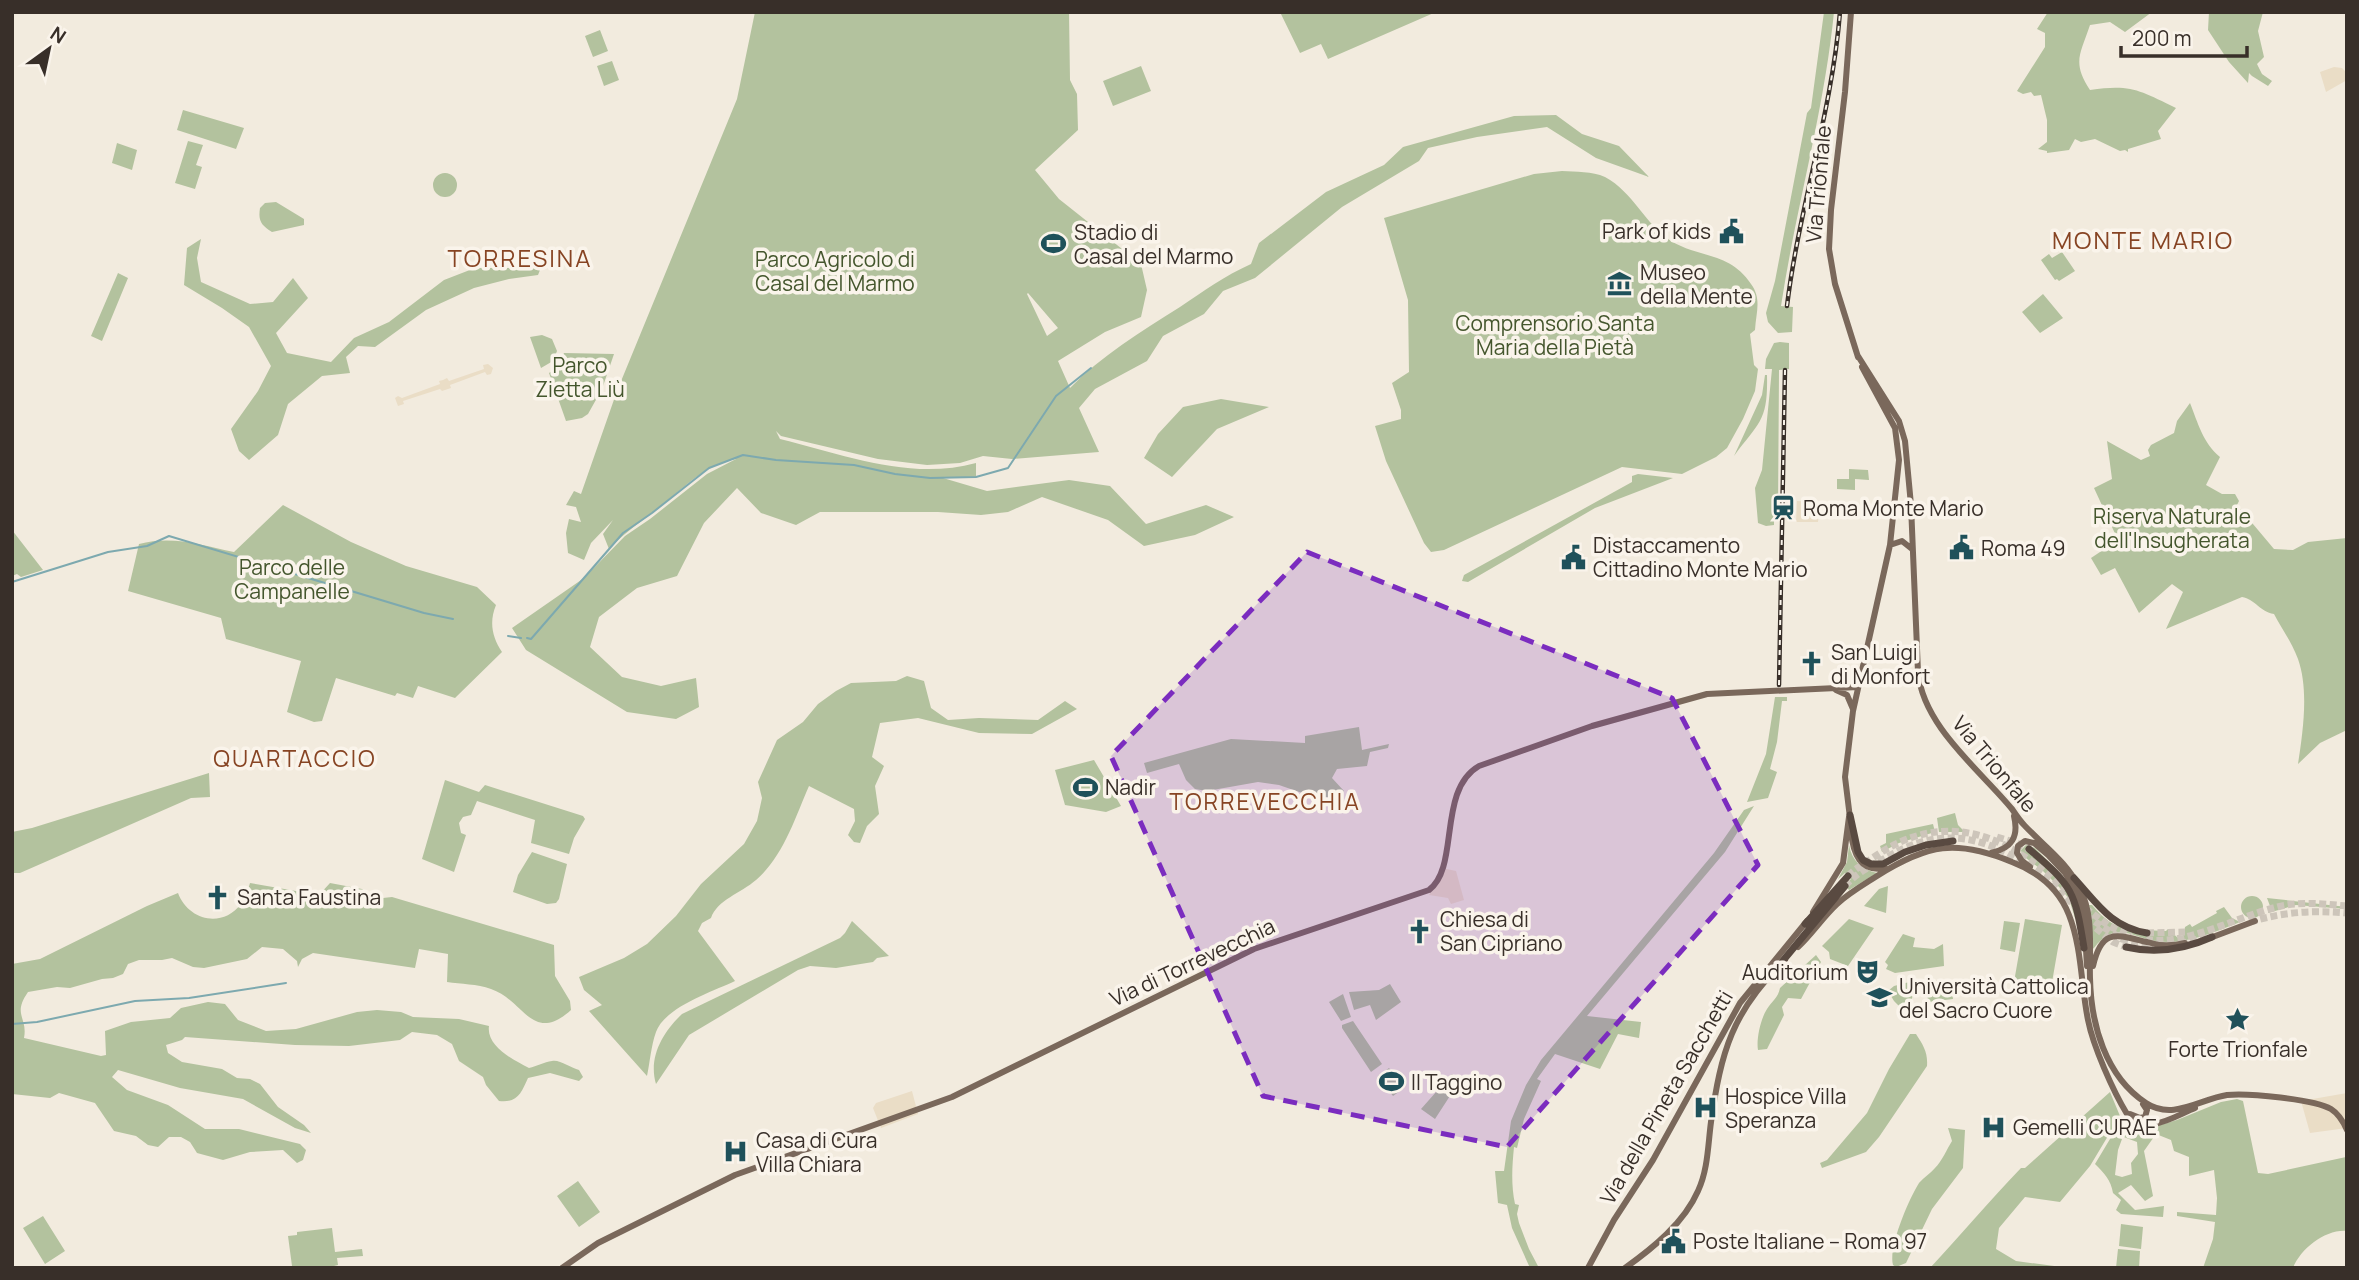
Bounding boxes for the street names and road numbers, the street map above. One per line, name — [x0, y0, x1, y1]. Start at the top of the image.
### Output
street label: Via Trionfale — [1799, 124, 1837, 244]
street label: Via Trionfale — [1946, 710, 2044, 818]
street label: Via di Torrevecchia — [1105, 911, 1279, 1013]
street label: Via della Pineta Sacchetti — [1593, 985, 1739, 1209]

